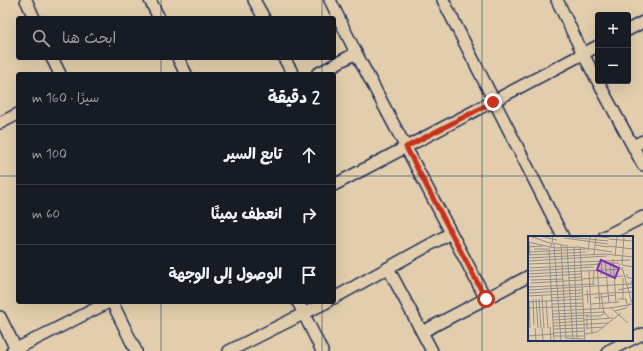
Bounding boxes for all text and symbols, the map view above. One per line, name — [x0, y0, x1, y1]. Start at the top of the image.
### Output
map controls — [595, 12, 631, 84]
button: + — [595, 12, 631, 48]
search box — [16, 16, 336, 60]
icon: search — [30, 27, 52, 49]
text: ابحث هنا — [62, 29, 116, 49]
button: − — [595, 48, 631, 84]
text: 2 دقيقة — [268, 87, 320, 109]
text: سيرًا · 160 m — [32, 90, 99, 107]
route end — [484, 93, 502, 111]
icon: ahead — [298, 144, 320, 166]
text: تابع السير — [224, 145, 282, 165]
text: 100 m — [32, 146, 67, 163]
icon: right — [298, 204, 320, 226]
text: انعطف يمينًا — [211, 205, 282, 225]
text: 60 m — [32, 206, 60, 223]
inset map — [528, 236, 633, 341]
icon: arrive — [298, 264, 320, 286]
text: الوصول إلى الوجهة — [168, 265, 282, 285]
route start — [477, 290, 495, 308]

